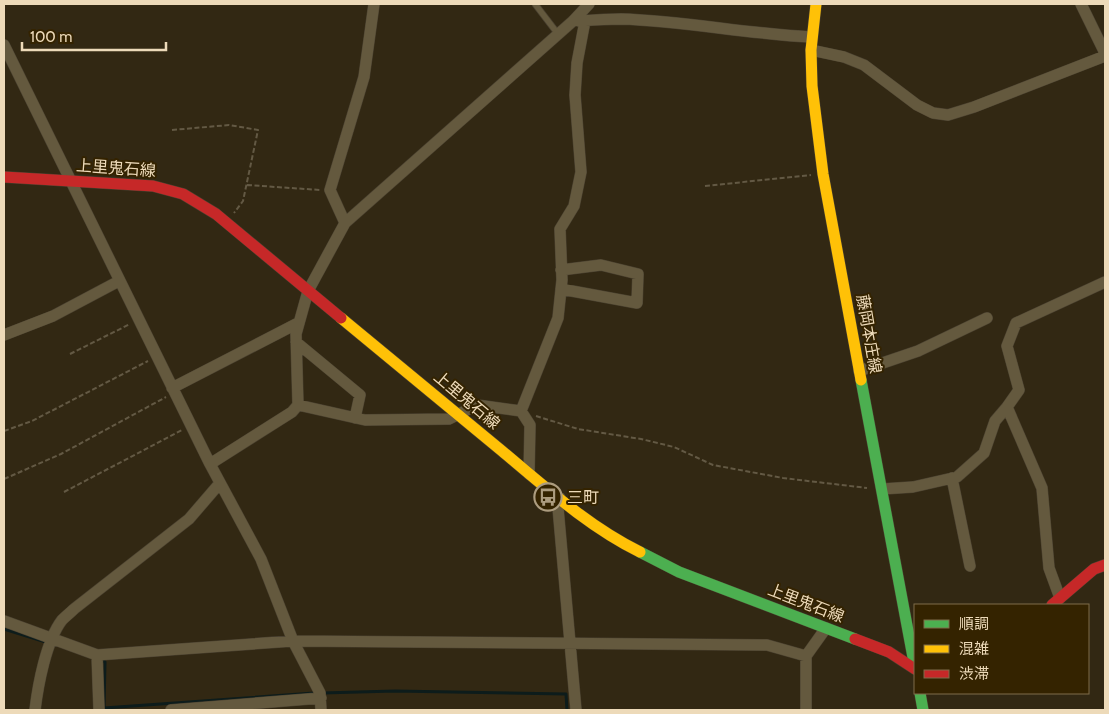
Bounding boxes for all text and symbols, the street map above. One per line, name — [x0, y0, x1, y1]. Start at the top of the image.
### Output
scale bar — [22, 20, 166, 52]
text: 100 m — [30, 28, 72, 46]
street label: 上里鬼石線 — [75, 156, 157, 180]
street label: 藤岡本庄線 — [853, 293, 885, 375]
street label: 上里鬼石線 — [430, 367, 504, 433]
bus stop icon: 三町 — [533, 482, 563, 512]
place label: 三町 — [567, 488, 599, 507]
street label: 上里鬼石線 — [765, 580, 847, 626]
legend — [914, 604, 1089, 694]
text: 順調 — [959, 615, 989, 633]
text: 混雑 — [959, 640, 989, 658]
text: 渋滞 — [959, 665, 989, 683]

